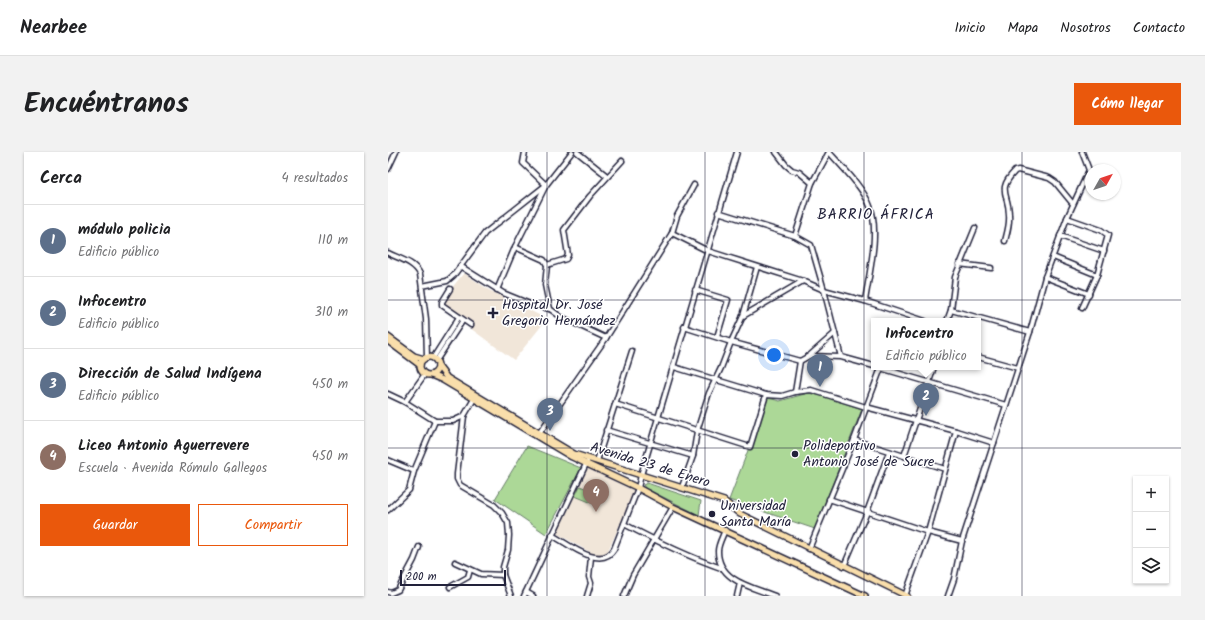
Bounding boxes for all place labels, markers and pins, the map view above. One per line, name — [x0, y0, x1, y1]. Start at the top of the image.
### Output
place label: Hospital Dr. José Gregorio Hernández — [502, 294, 616, 332]
marker: Hospital Dr. José Gregorio Hernández — [487, 307, 499, 319]
pin: 1 — [807, 354, 833, 387]
pin: 2 — [913, 383, 939, 416]
pin: 3 — [537, 398, 563, 431]
place label: Polideportivo Antonio José de Sucre — [803, 435, 935, 473]
marker: Polideportivo Antonio José de Sucre — [790, 449, 800, 459]
pin: 4 — [583, 479, 609, 512]
place label: Universidad Santa María — [720, 495, 791, 533]
marker: Universidad Santa María — [707, 509, 717, 519]

